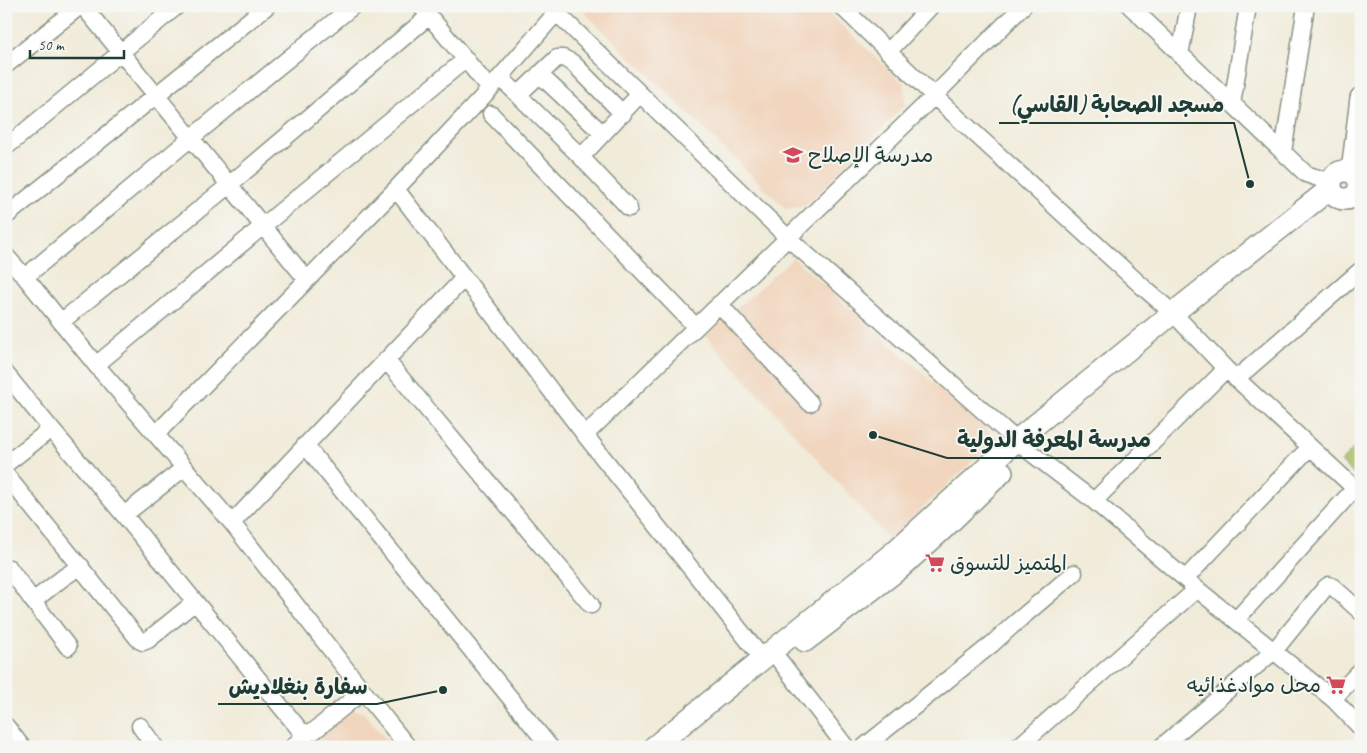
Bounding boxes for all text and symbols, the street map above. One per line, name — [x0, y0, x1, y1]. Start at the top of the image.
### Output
scale bar — [30, 28, 124, 60]
text: 50 m — [38, 36, 65, 55]
callout: (مسجد الصحابة (القاسي — [999, 86, 1234, 123]
text: (مسجد الصحابة (القاسي — [1010, 91, 1224, 124]
place label: مدرسة الإصلاح — [808, 142, 933, 169]
school or university icon: مدرسة الإصلاح — [782, 144, 804, 166]
callout: مدرسة المعرفة الدولية — [947, 421, 1161, 458]
text: مدرسة المعرفة الدولية — [957, 426, 1151, 454]
place label: المتميز للتسوق — [950, 550, 1067, 577]
supermarket icon: المتميز للتسوق — [924, 552, 946, 574]
callout: سفارة بنغلاديش — [218, 667, 377, 704]
place label: محل موادغذائيه — [1187, 672, 1321, 698]
text: سفارة بنغلاديش — [228, 673, 368, 701]
supermarket icon: محل موادغذائيه — [1325, 674, 1347, 696]

